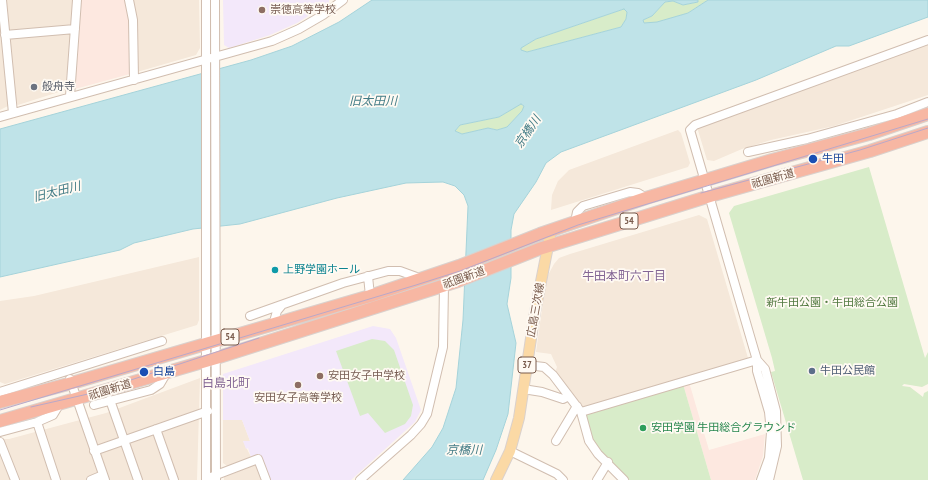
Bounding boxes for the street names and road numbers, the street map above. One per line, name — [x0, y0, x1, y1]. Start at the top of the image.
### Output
street label: 祇園新道 — [750, 167, 796, 191]
road number: 54 — [620, 213, 638, 229]
street label: 祇園新道 — [441, 264, 487, 292]
street label: 広島三次線 — [525, 282, 547, 338]
road number: 54 — [221, 329, 239, 345]
road number: 37 — [518, 357, 536, 373]
street label: 祇園新道 — [87, 377, 133, 403]

